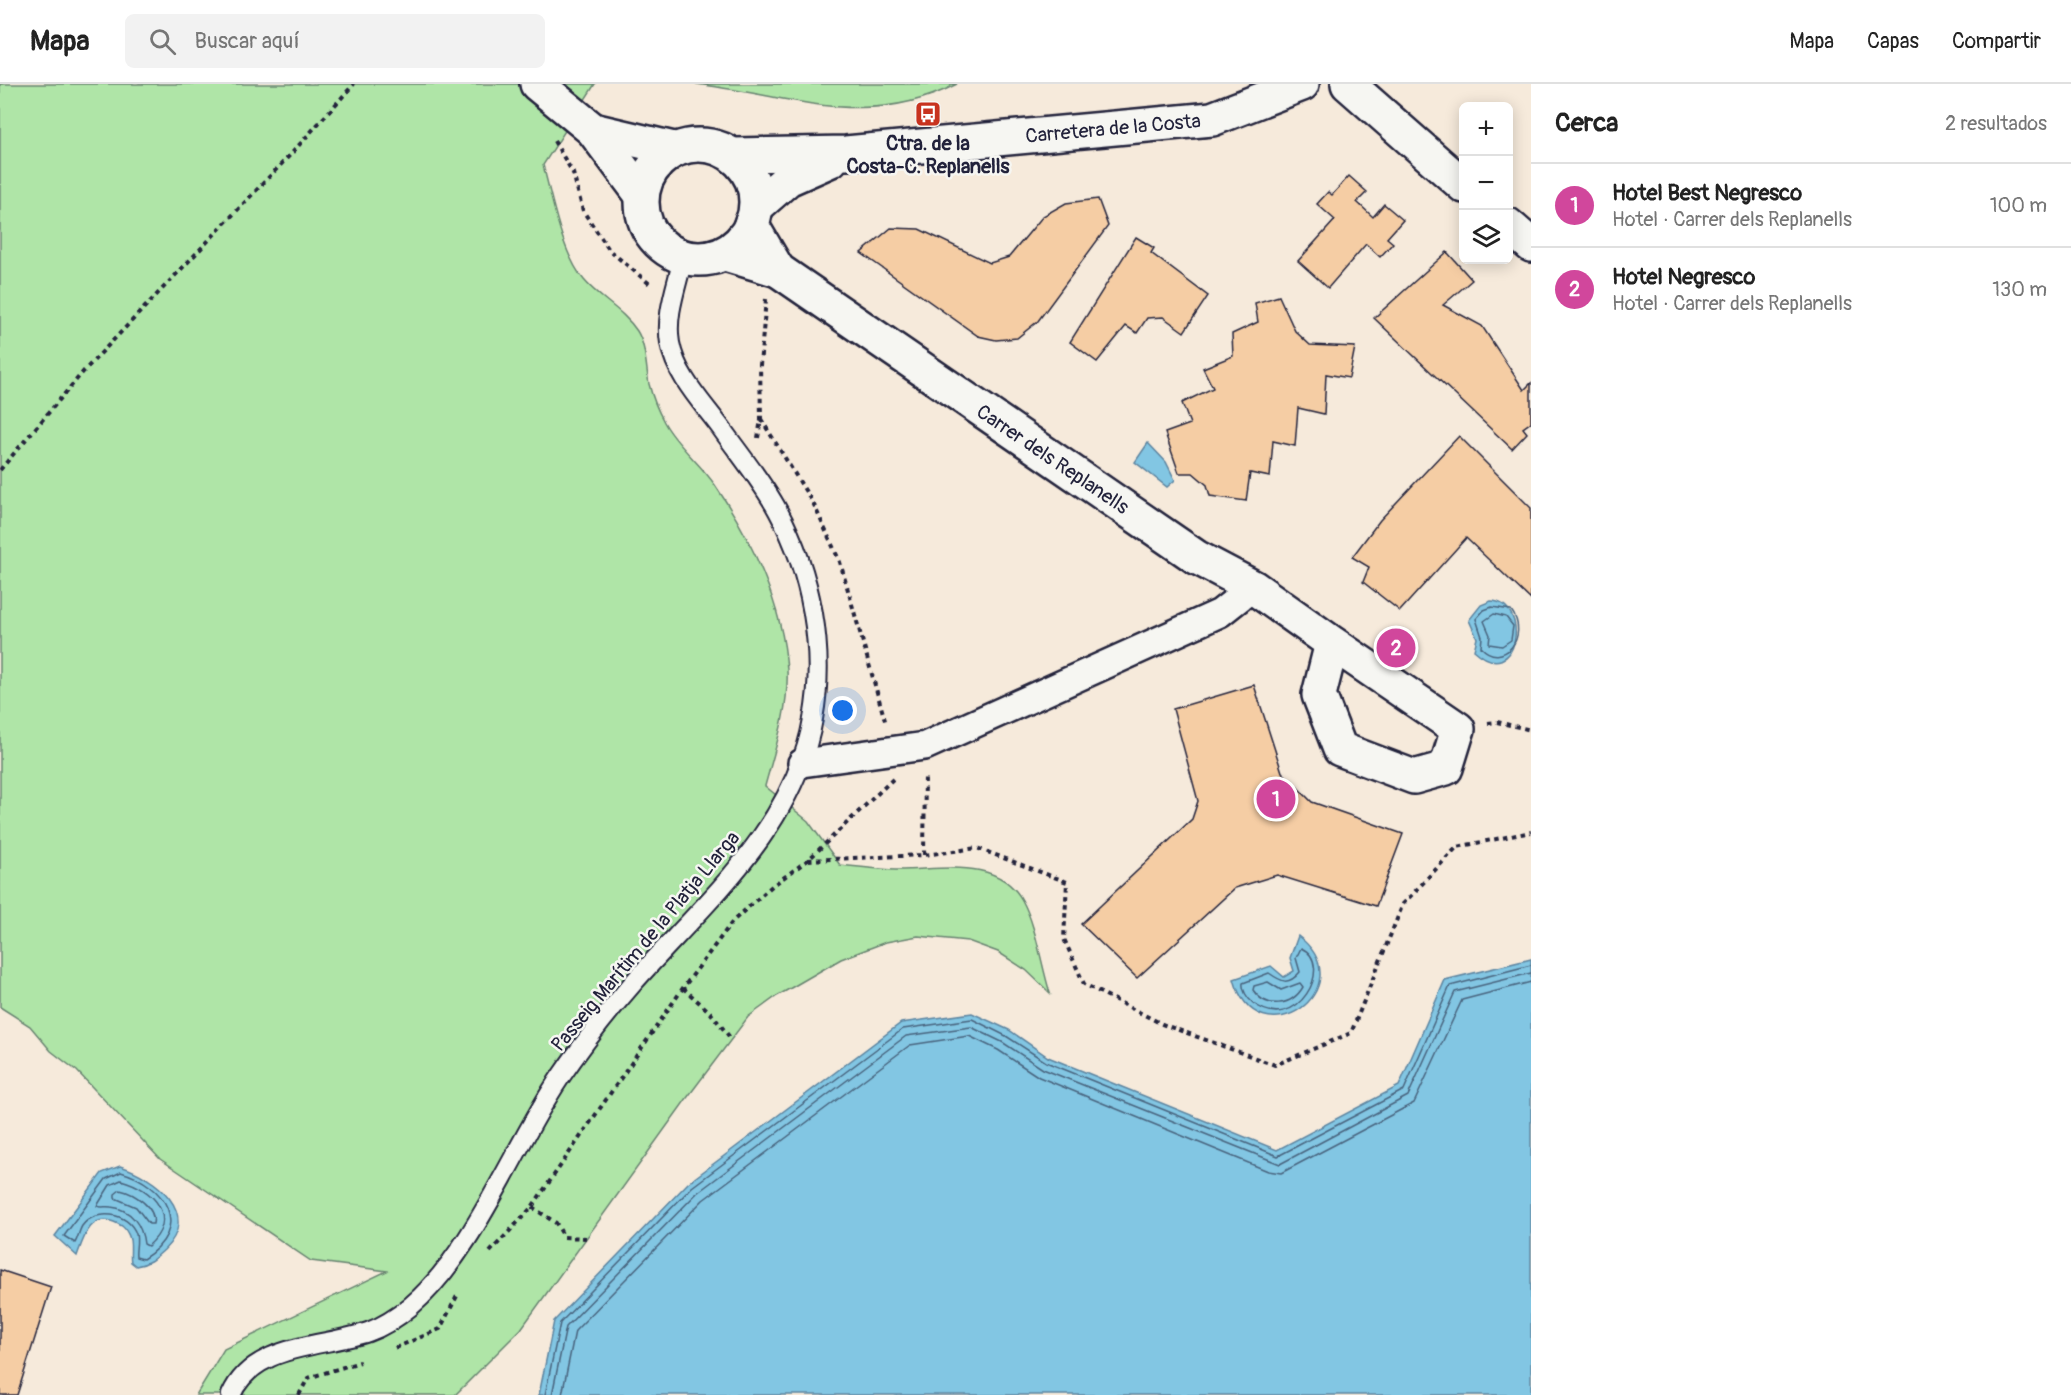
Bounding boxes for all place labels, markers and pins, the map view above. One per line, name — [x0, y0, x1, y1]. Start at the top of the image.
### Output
bus stop icon: Ctra. de la Costa-C. Replanells — [913, 99, 943, 129]
place label: Ctra. de la Costa-C. Replanells — [847, 131, 1010, 179]
pin: 2 — [1376, 626, 1416, 670]
pin: 1 — [1256, 776, 1296, 822]

